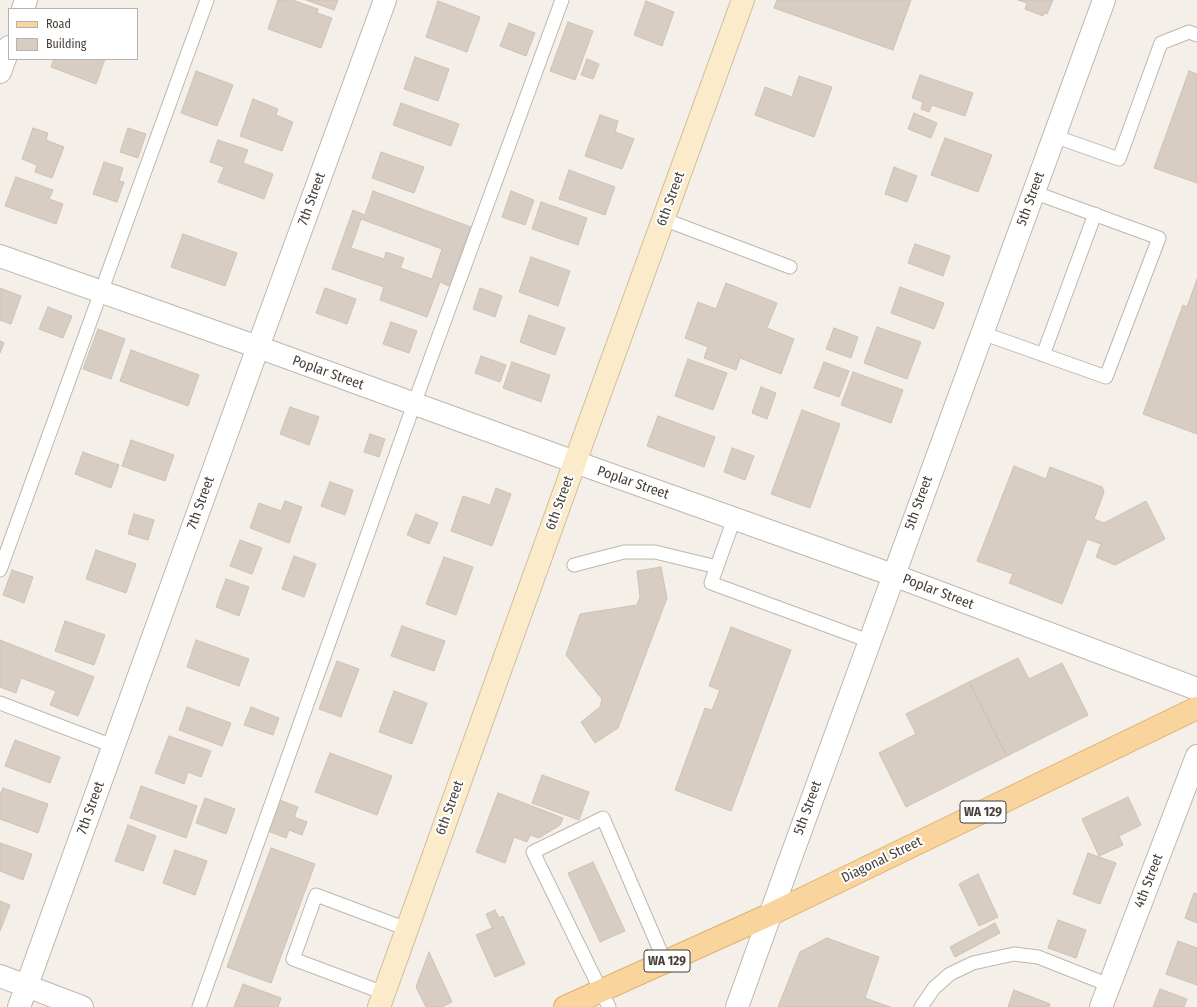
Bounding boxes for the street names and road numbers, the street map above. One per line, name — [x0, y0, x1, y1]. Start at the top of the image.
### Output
street label: 7th Street — [295, 170, 329, 228]
street label: 6th Street — [653, 170, 689, 228]
street label: 5th Street — [1014, 170, 1048, 228]
street label: Poplar Street — [290, 352, 366, 394]
street label: Poplar Street — [595, 463, 671, 503]
street label: 7th Street — [184, 474, 218, 532]
street label: 6th Street — [542, 474, 578, 532]
street label: 5th Street — [902, 474, 936, 532]
street label: Poplar Street — [900, 571, 976, 613]
street label: 7th Street — [74, 779, 108, 837]
street label: 6th Street — [432, 779, 468, 837]
street label: 5th Street — [791, 779, 825, 837]
road number: WA 129 — [960, 801, 1006, 823]
street label: Diagonal Street — [839, 833, 925, 887]
street label: 4th Street — [1131, 852, 1167, 910]
road number: WA 129 — [644, 950, 690, 972]

